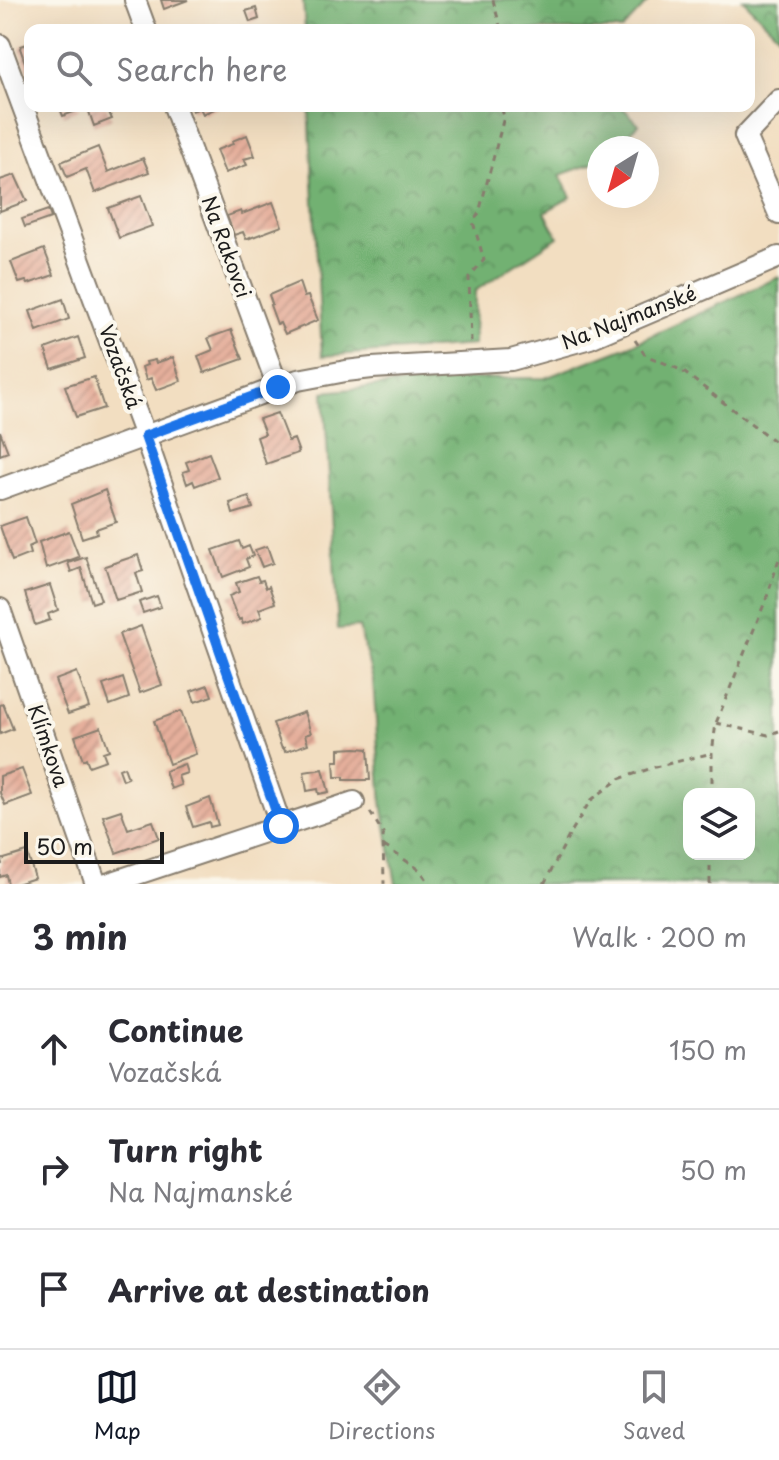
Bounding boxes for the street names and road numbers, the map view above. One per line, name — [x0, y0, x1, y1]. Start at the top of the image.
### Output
street label: Na Rakovci — [195, 191, 259, 302]
street label: Na Najmanské — [557, 278, 700, 357]
street label: Vozačská — [92, 321, 150, 413]
street label: Klímkova — [21, 700, 77, 792]

